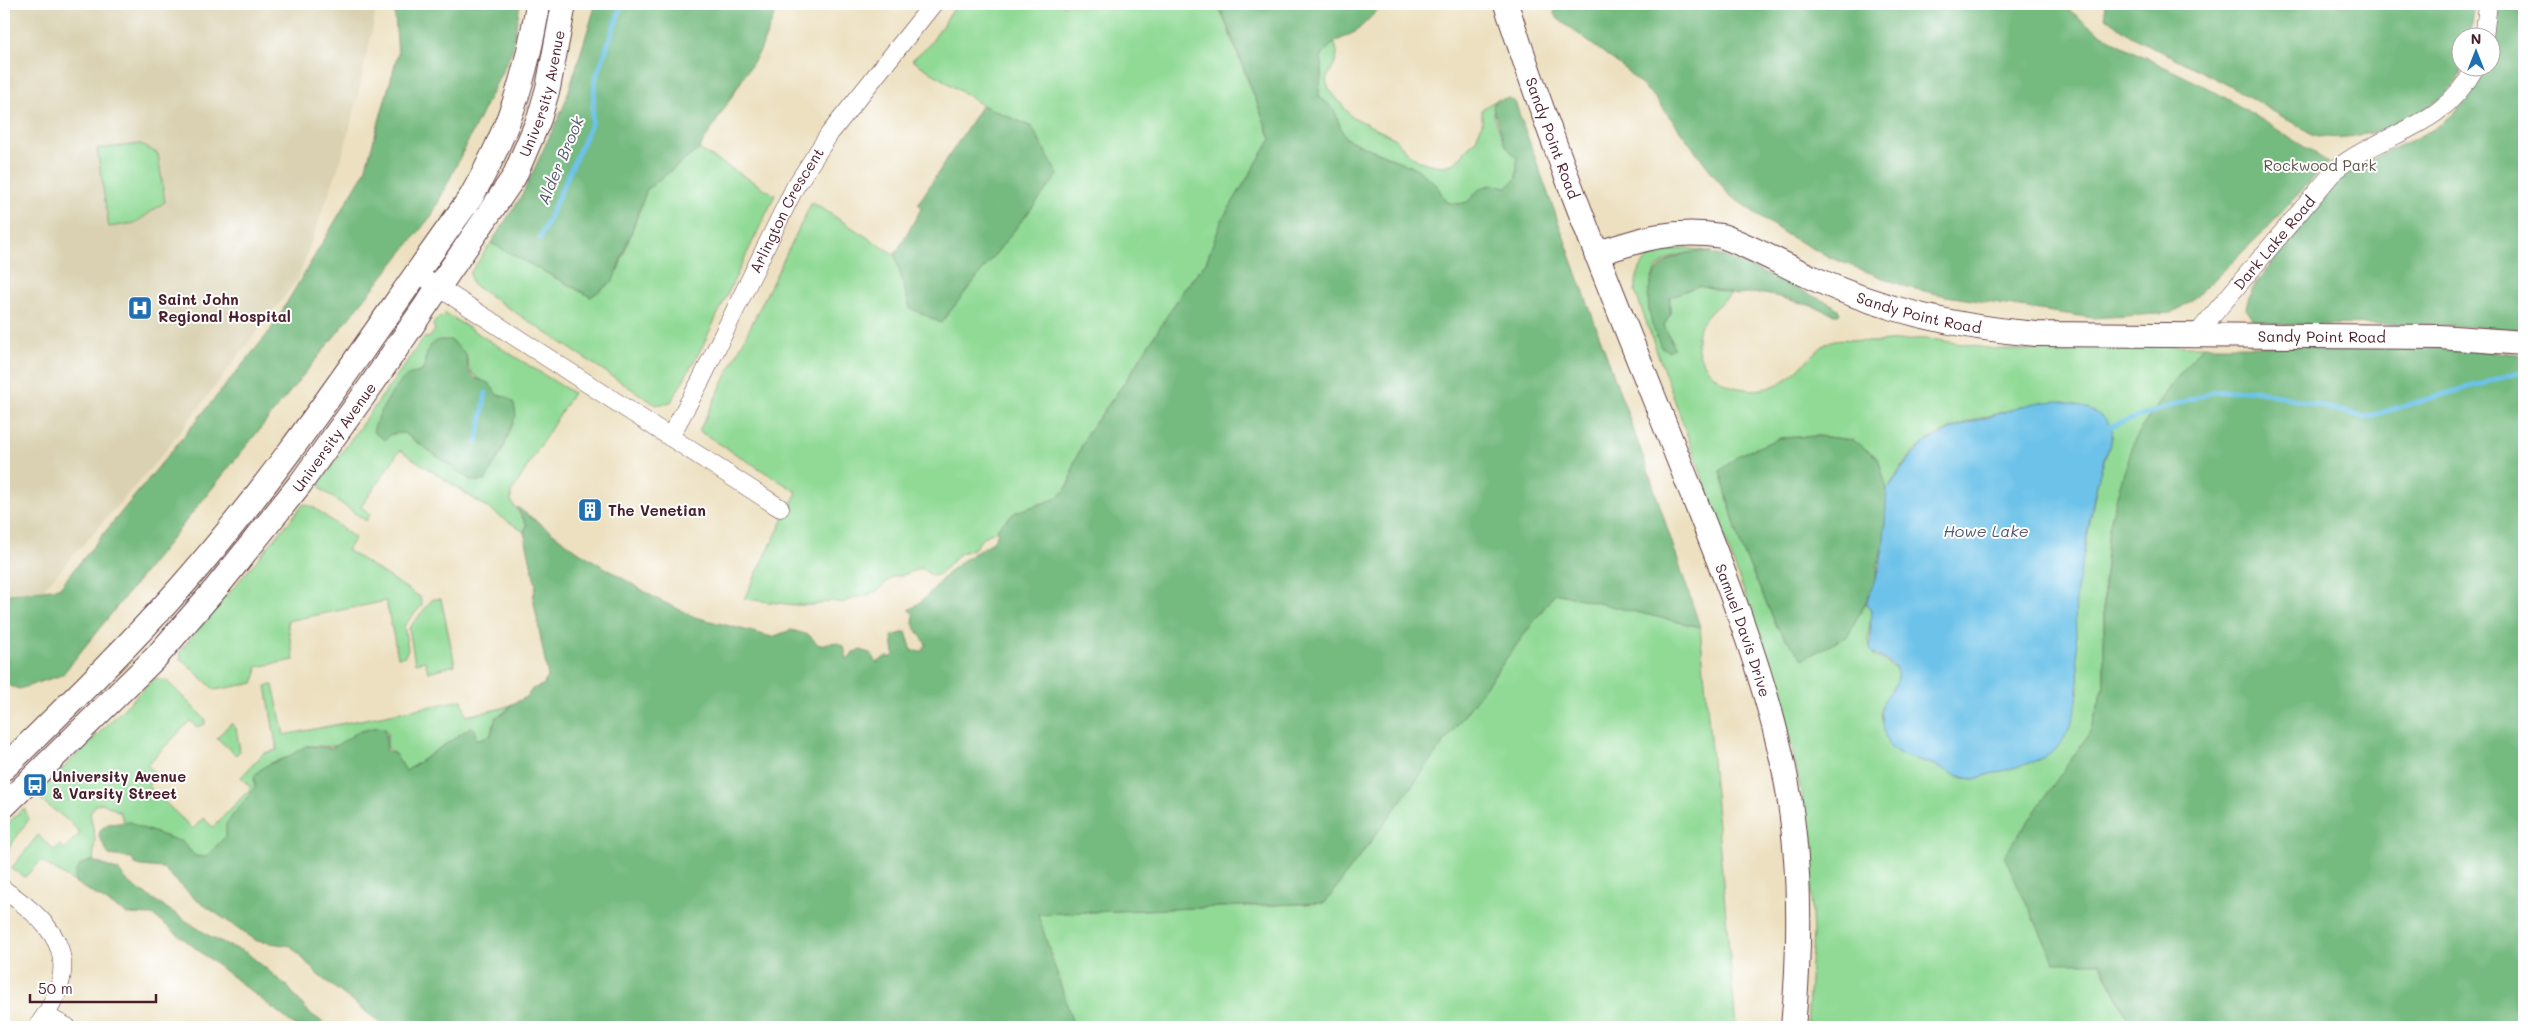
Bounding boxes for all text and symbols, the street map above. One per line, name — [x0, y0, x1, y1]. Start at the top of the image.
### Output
street label: University Avenue — [514, 28, 569, 159]
north arrow — [2450, 28, 2500, 78]
text: N — [2471, 29, 2481, 48]
street label: Sandy Point Road — [1521, 75, 1584, 202]
water label: Alder Brook — [532, 112, 588, 207]
street label: Arlington Crescent — [745, 144, 828, 276]
park label: Rockwood Park — [2263, 155, 2377, 175]
street label: Dark Lake Road — [2229, 191, 2319, 294]
street label: Sandy Point Road — [1854, 287, 1983, 337]
place label: Saint John Regional Hospital — [158, 289, 291, 326]
hospital icon: Saint John Regional Hospital — [127, 295, 153, 321]
street label: Sandy Point Road — [2258, 326, 2386, 347]
street label: University Avenue — [288, 378, 380, 496]
building icon: The Venetian — [577, 497, 603, 523]
place label: The Venetian — [608, 500, 706, 520]
water label: Howe Lake — [1943, 520, 2029, 541]
street label: Samuel Davis Drive — [1711, 561, 1775, 699]
place label: University Avenue & Varsity Street — [52, 766, 186, 803]
bus stop icon: University Avenue & Varsity Street — [22, 772, 48, 798]
scale bar — [30, 971, 156, 1003]
text: 50 m — [38, 978, 73, 998]

